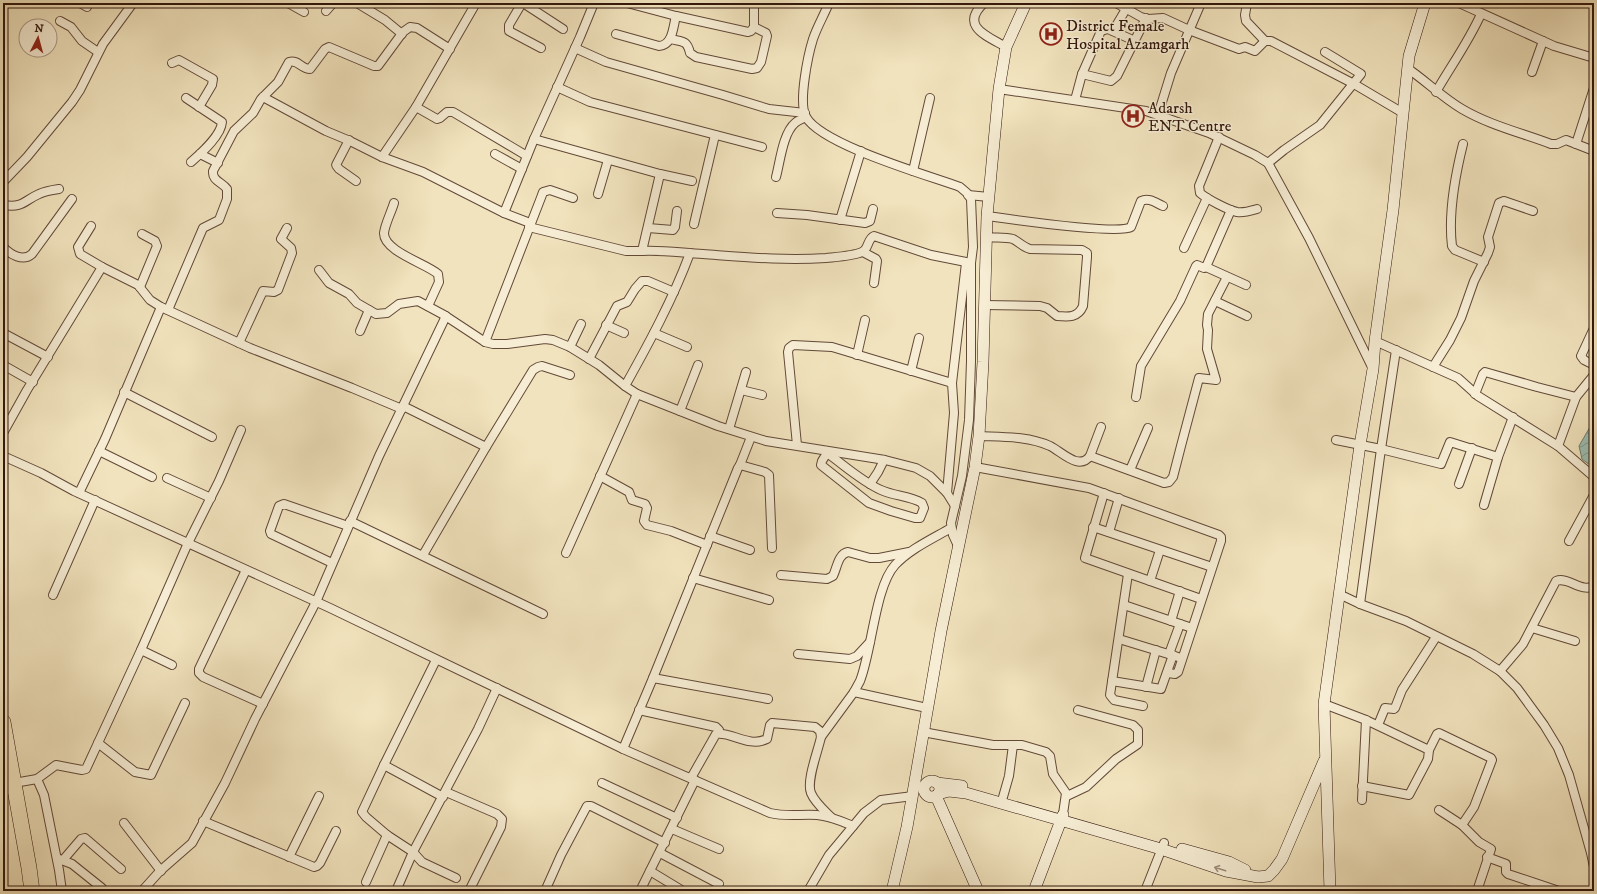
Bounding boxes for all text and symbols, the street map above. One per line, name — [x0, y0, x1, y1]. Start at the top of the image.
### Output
place label: District Female Hospital Azamgarh — [1066, 16, 1190, 54]
north arrow — [18, 18, 58, 58]
hospital icon: District Female Hospital Azamgarh — [1038, 21, 1064, 47]
text: N — [34, 22, 44, 36]
place label: Adarsh ENT Centre — [1148, 98, 1232, 136]
hospital icon: Adarsh ENT Centre — [1120, 103, 1146, 129]
one-way arrow — [1215, 864, 1227, 872]

